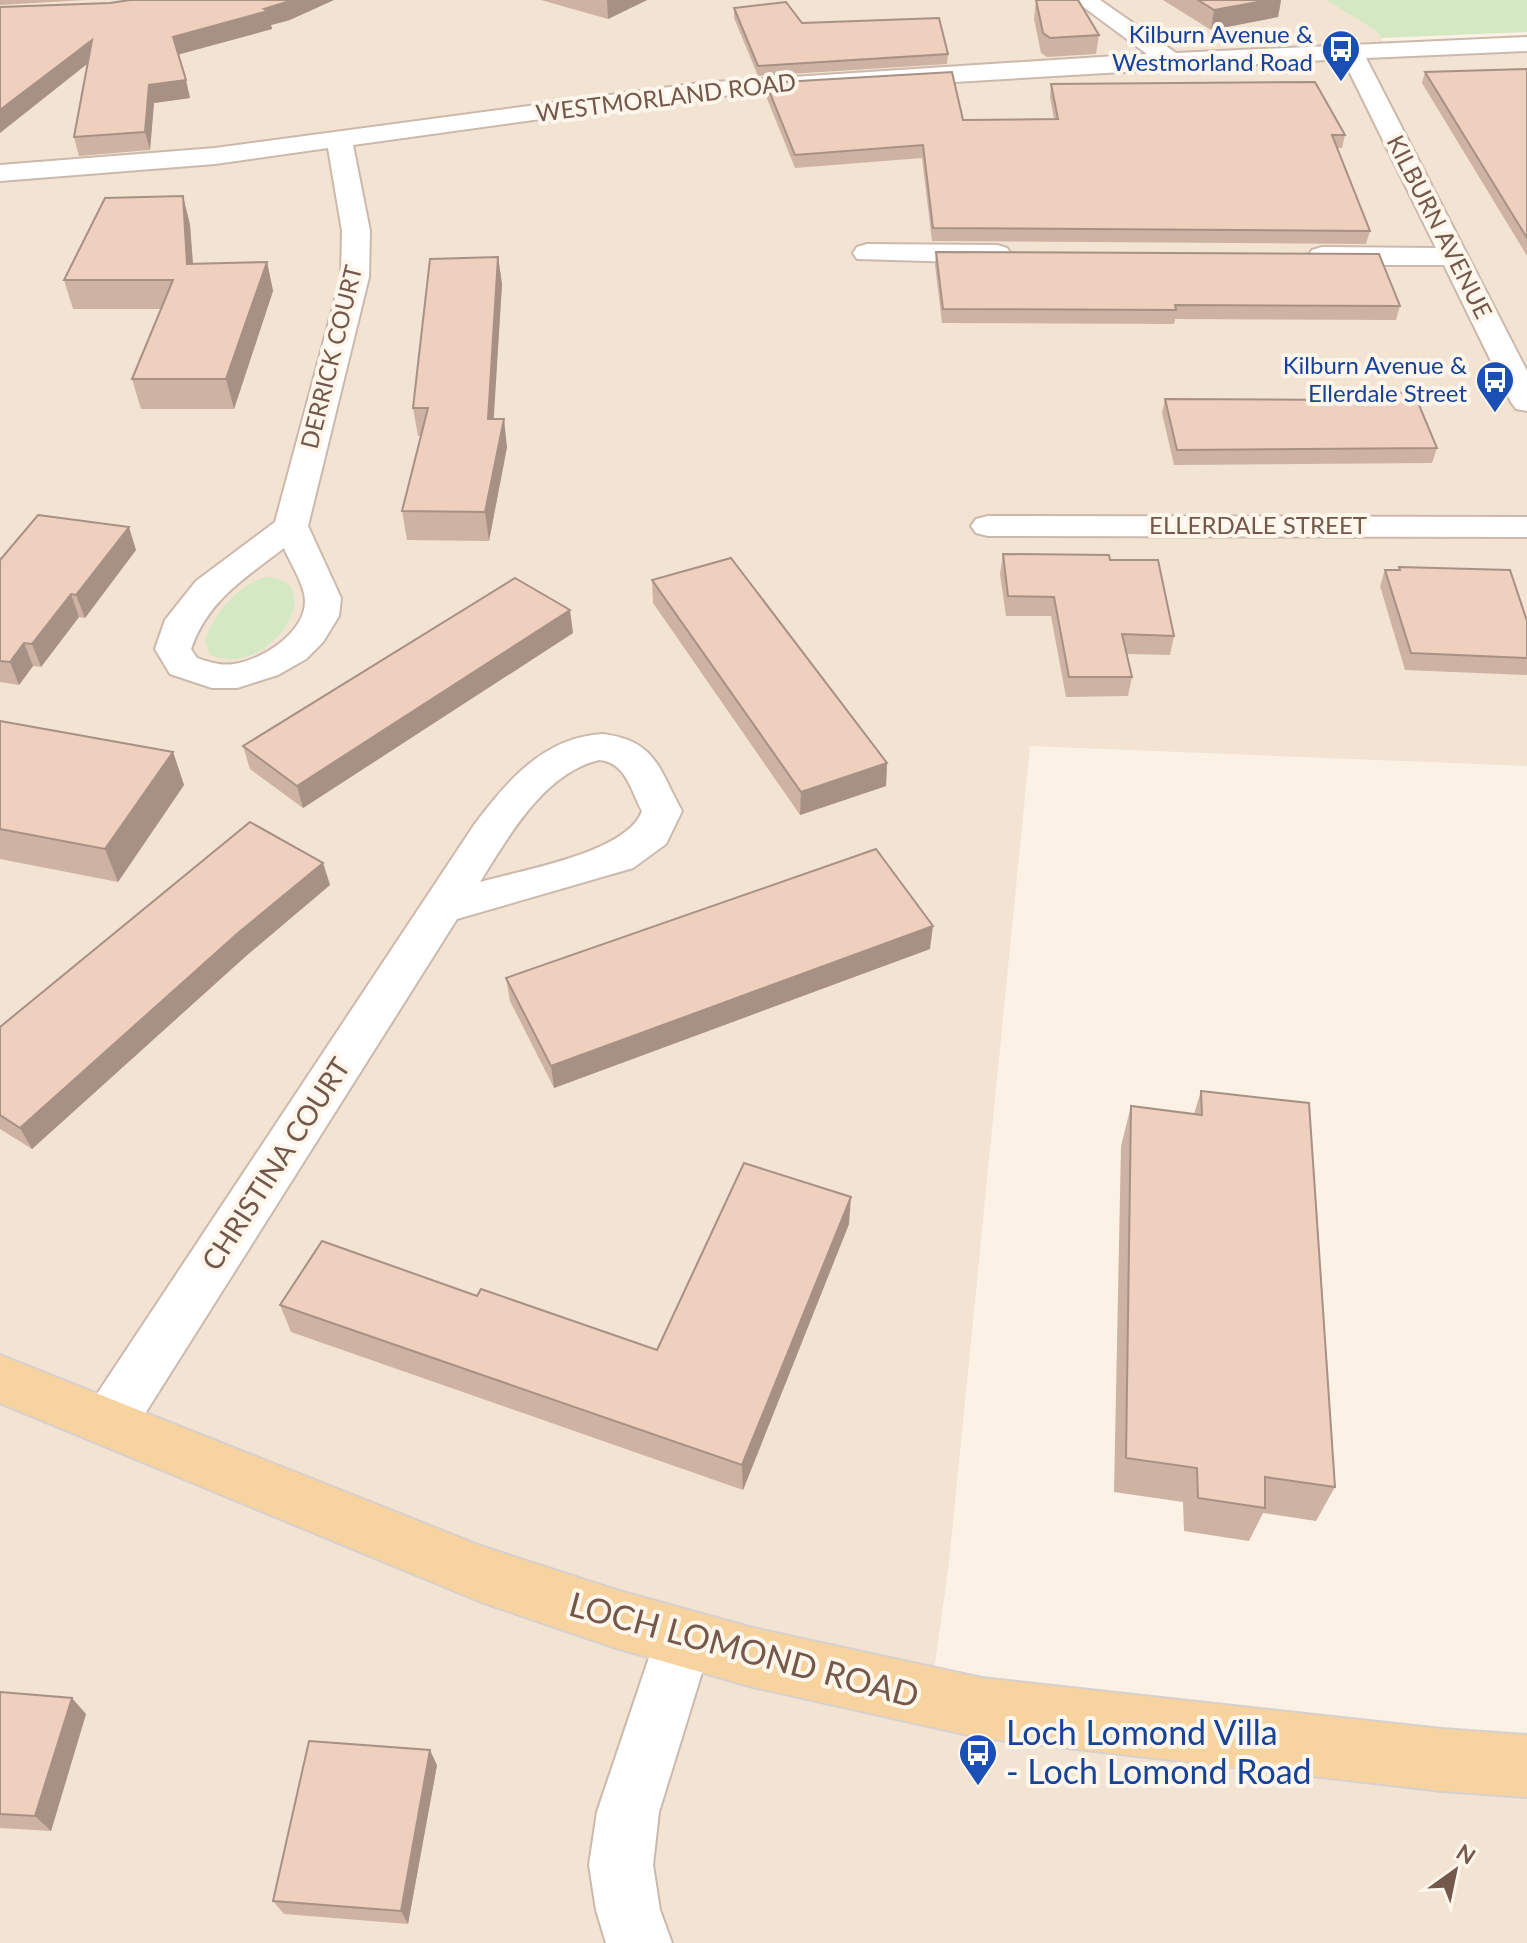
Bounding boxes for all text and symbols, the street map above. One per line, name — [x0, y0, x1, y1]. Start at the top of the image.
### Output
place label: Kilburn Avenue & Westmorland Road — [1112, 19, 1313, 76]
bus stop icon: Kilburn Avenue & Westmorland Road — [1320, 28, 1362, 83]
street label: WESTMORLAND ROAD — [534, 66, 798, 127]
street label: KILBURN AVENUE — [1382, 130, 1499, 323]
street label: DERRICK COURT — [294, 262, 367, 451]
place label: Kilburn Avenue & Ellerdale Street — [1283, 350, 1467, 407]
bus stop icon: Kilburn Avenue & Ellerdale Street — [1474, 359, 1516, 414]
street label: ELLERDALE STREET — [1149, 510, 1367, 539]
street label: CHRISTINA COURT — [194, 1051, 357, 1276]
street label: LOCH LOMOND ROAD — [565, 1582, 924, 1715]
place label: Loch Lomond Villa - Loch Lomond Road — [1006, 1711, 1312, 1791]
bus stop icon: Loch Lomond Villa - Loch Lomond Road — [957, 1732, 999, 1787]
north arrow — [1415, 1831, 1495, 1911]
text: N — [1452, 1838, 1481, 1870]

